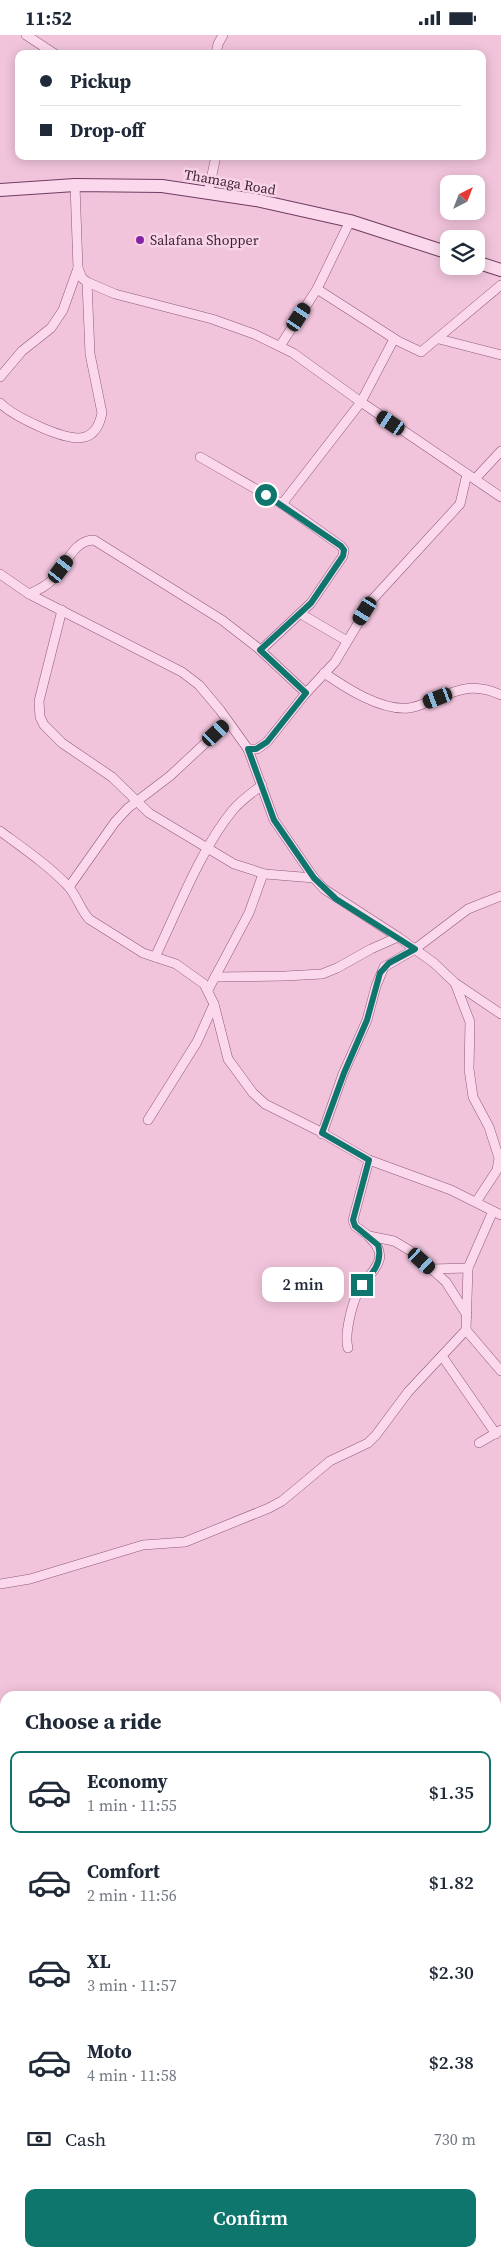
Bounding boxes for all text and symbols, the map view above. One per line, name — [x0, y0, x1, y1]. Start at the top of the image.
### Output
text: 11:52 — [25, 5, 72, 31]
text: Pickup — [70, 68, 131, 94]
text: Drop-off — [70, 117, 144, 143]
street label: Thamaga Road — [183, 164, 277, 200]
north arrow — [440, 175, 485, 220]
map controls — [440, 175, 485, 275]
place label: Salafana Shopper — [150, 230, 259, 250]
button: layers — [440, 230, 485, 275]
marker: Salafana Shopper — [134, 234, 146, 246]
car — [284, 300, 313, 334]
car — [374, 408, 407, 438]
route start — [255, 484, 277, 506]
car — [45, 553, 76, 585]
car — [350, 594, 379, 628]
car — [421, 686, 454, 710]
car — [199, 717, 232, 749]
car — [405, 1245, 438, 1277]
callout: 2 min — [262, 1267, 344, 1303]
text: 2 min — [282, 1273, 324, 1295]
route end — [351, 1274, 373, 1296]
text: Choose a ride — [25, 1706, 162, 1736]
text: Economy — [87, 1768, 168, 1794]
icon: car — [27, 1770, 72, 1815]
text: $1.35 — [429, 1779, 474, 1805]
text: 1 min · 11:55 — [87, 1794, 177, 1816]
text: Comfort — [87, 1858, 160, 1884]
icon: car — [27, 1860, 72, 1905]
text: $1.82 — [429, 1869, 474, 1895]
text: 2 min · 11:56 — [87, 1884, 177, 1906]
text: XL — [87, 1948, 110, 1974]
icon: car — [27, 1950, 72, 1995]
text: $2.30 — [429, 1959, 474, 1985]
text: 3 min · 11:57 — [87, 1974, 177, 1996]
text: Moto — [87, 2038, 132, 2064]
icon: car — [27, 2040, 72, 2085]
text: $2.38 — [429, 2049, 474, 2075]
text: 4 min · 11:58 — [87, 2064, 177, 2086]
icon: cash — [25, 2125, 53, 2153]
text: Cash — [65, 2126, 106, 2152]
text: 730 m — [434, 2128, 476, 2150]
button: Confirm — [25, 2189, 476, 2247]

